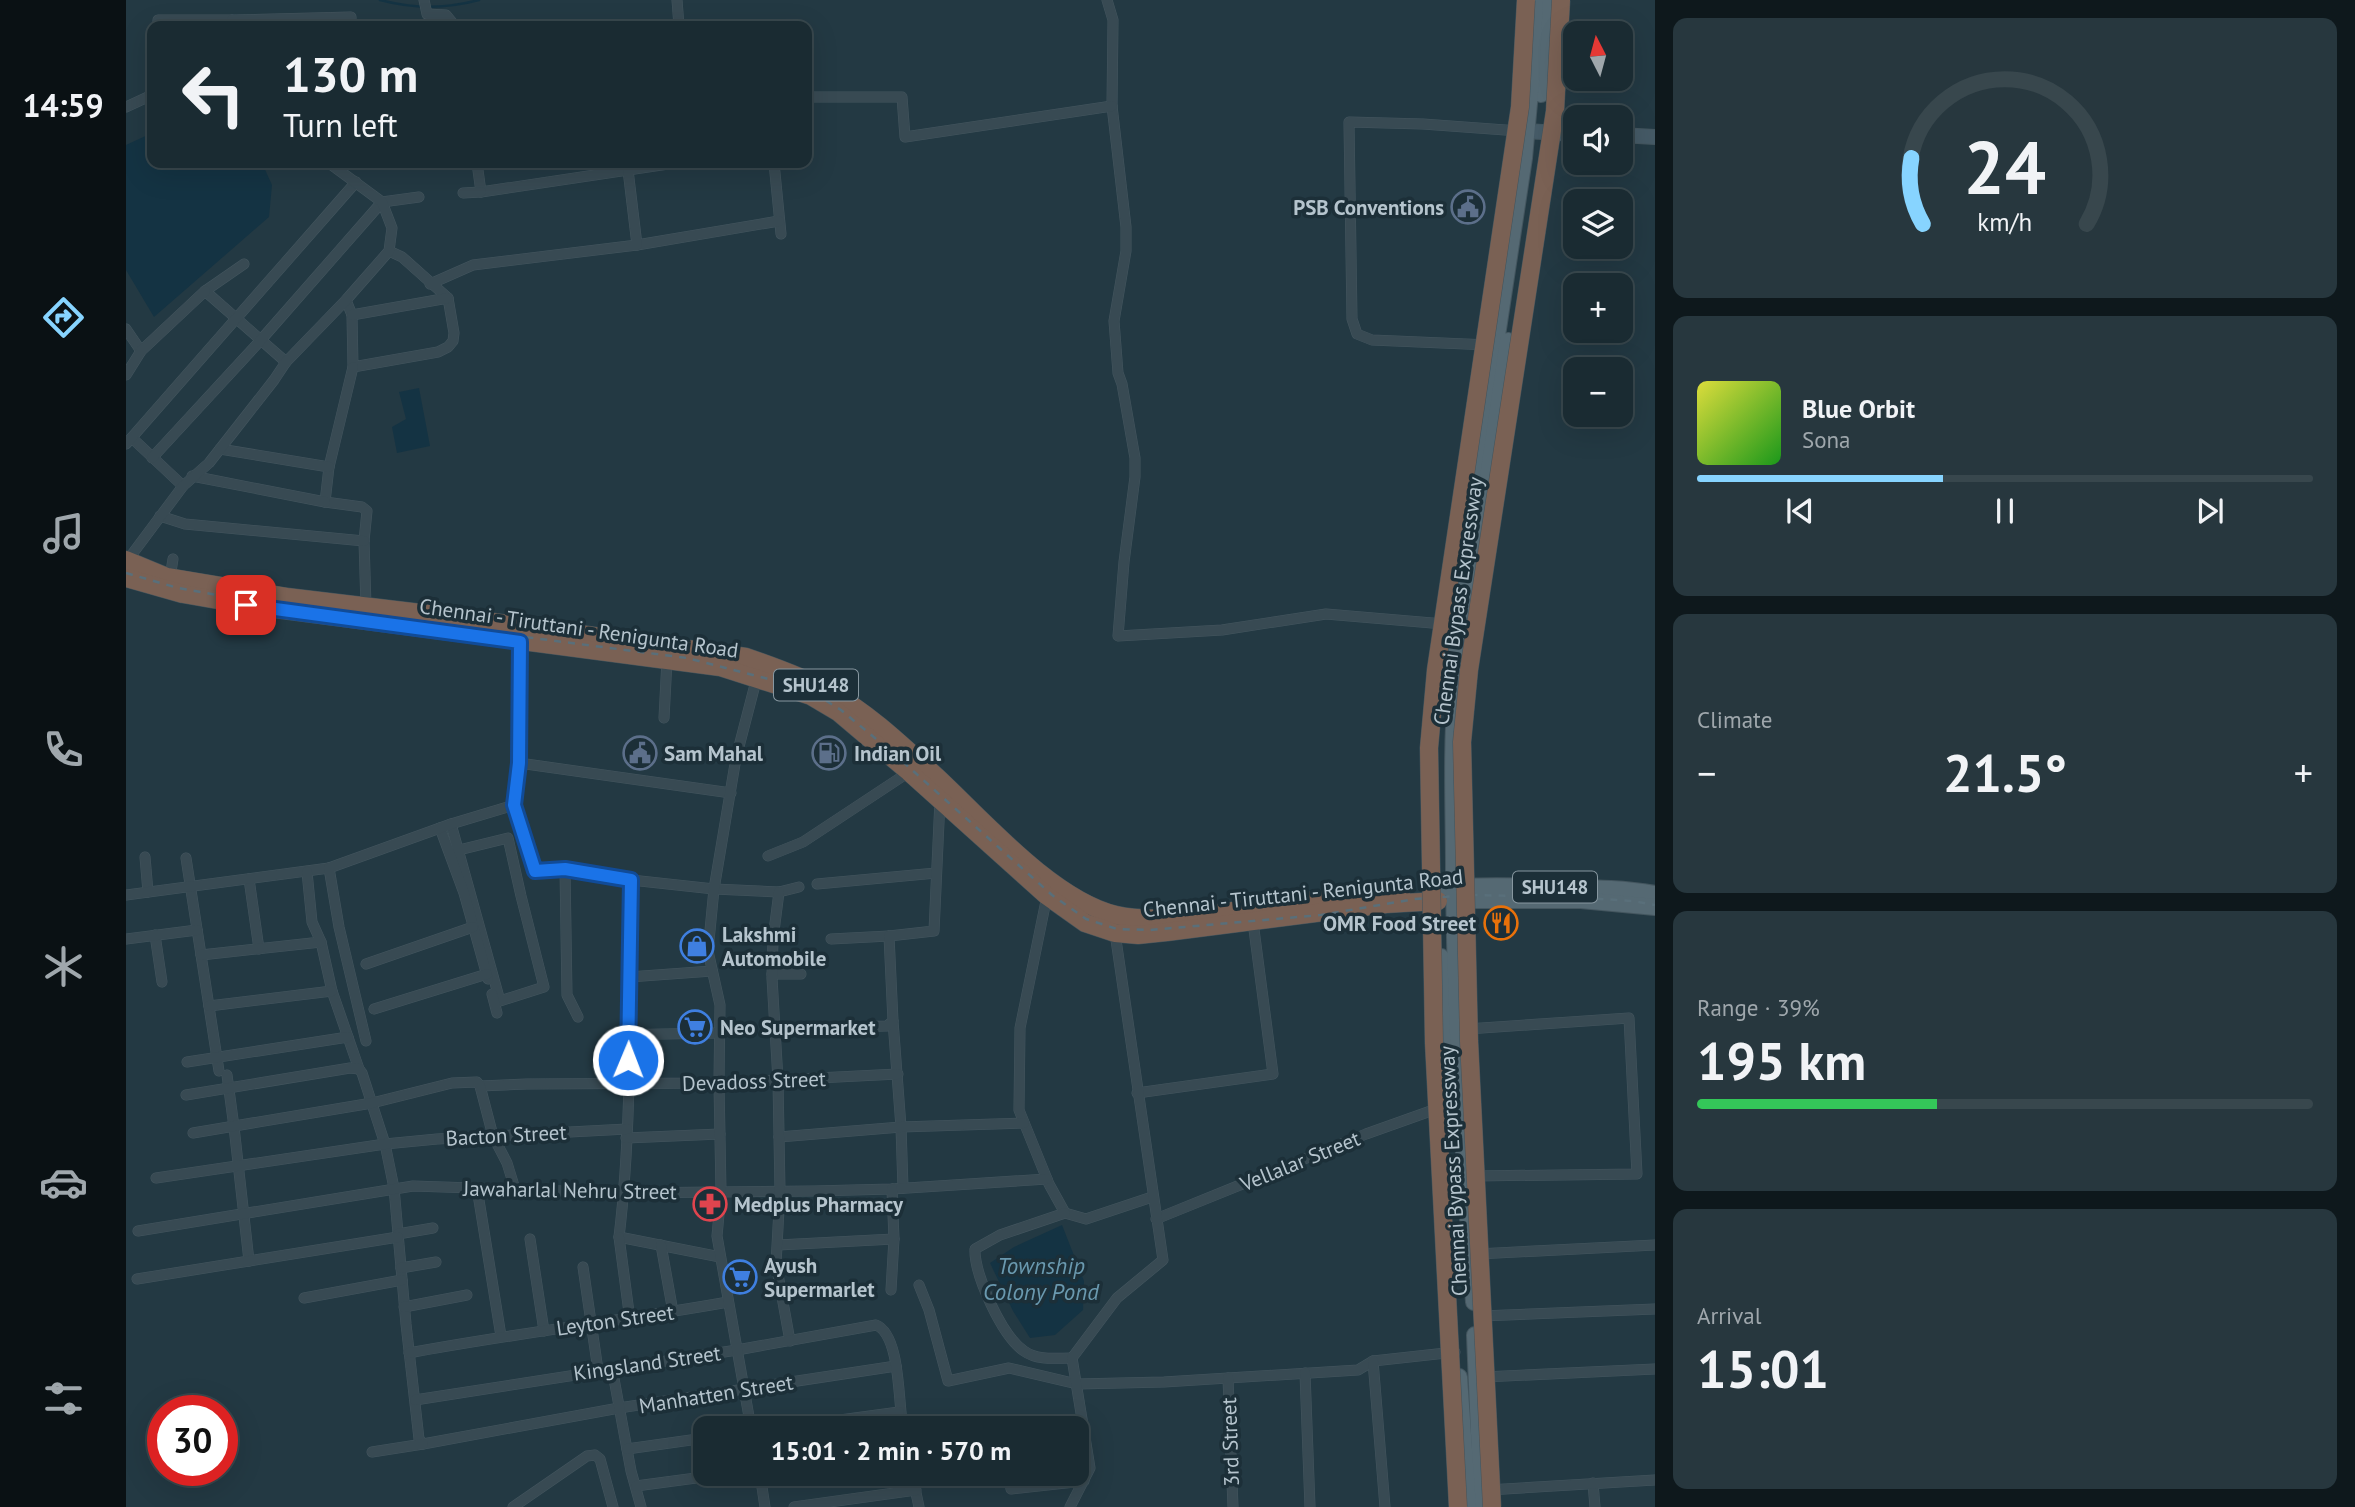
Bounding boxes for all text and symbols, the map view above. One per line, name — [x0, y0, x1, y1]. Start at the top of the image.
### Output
north arrow — [1563, 21, 1633, 91]
map controls — [1563, 21, 1633, 427]
text: 130 m — [283, 42, 418, 106]
icon: left — [168, 49, 259, 140]
text: 14:59 — [22, 84, 104, 126]
text: Turn left — [283, 104, 398, 146]
button: sound — [1563, 105, 1633, 175]
text: 24 — [1964, 120, 2046, 214]
public building icon: PSB Conventions — [1449, 188, 1487, 226]
button: layers — [1563, 189, 1633, 259]
place label: PSB Conventions — [1293, 194, 1444, 221]
text: km/h — [1978, 206, 2032, 238]
button: + — [1563, 273, 1633, 343]
icon: directions — [39, 293, 88, 342]
button: − — [1563, 357, 1633, 427]
text: Blue Orbit — [1802, 392, 1915, 425]
text: Sona — [1802, 425, 1851, 454]
street label: Chennai Bypass Expressway — [1427, 475, 1489, 727]
icon: previous — [1781, 492, 1819, 530]
icon: pause — [1986, 492, 2024, 530]
icon: next — [2191, 492, 2229, 530]
icon: music — [39, 509, 88, 558]
pin — [216, 575, 276, 635]
icon: arrive — [227, 586, 265, 624]
street label: Chennai - Tiruttani - Renigunta Road — [418, 592, 740, 664]
road number: SHU148 — [774, 670, 858, 700]
text: Climate — [1697, 705, 1772, 734]
icon: phone — [39, 725, 88, 774]
public building icon: Sam Mahal — [621, 734, 659, 772]
fuel station icon: Indian Oil — [810, 734, 848, 772]
text: 21.5° — [1943, 739, 2067, 806]
place label: Sam Mahal — [664, 740, 764, 767]
place label: Indian Oil — [854, 740, 942, 767]
text: − — [1697, 748, 1716, 797]
text: + — [2294, 748, 2313, 797]
street label: Chennai - Tiruttani - Renigunta Road — [1142, 863, 1464, 923]
road number: SHU148 — [1513, 872, 1597, 902]
restaurant icon: OMR Food Street — [1482, 904, 1520, 942]
place label: OMR Food Street — [1323, 910, 1477, 937]
place label: Lakshmi Automobile — [722, 921, 826, 972]
shop icon: Lakshmi Automobile — [678, 927, 716, 965]
icon: climate — [39, 942, 88, 991]
text: Range · 39% — [1697, 993, 1820, 1022]
supermarket icon: Neo Supermarket — [676, 1008, 714, 1046]
place label: Neo Supermarket — [720, 1014, 876, 1041]
position arrow — [591, 1023, 665, 1097]
text: 195 km — [1697, 1027, 1866, 1094]
street label: Chennai Bypass Expressway — [1433, 1045, 1473, 1297]
street label: Devadoss Street — [682, 1065, 826, 1097]
street label: Bacton Street — [445, 1118, 567, 1152]
street label: Vellalar Street — [1235, 1125, 1364, 1198]
icon: car — [39, 1158, 88, 1207]
street label: Jawaharlal Nehru Street — [462, 1175, 677, 1205]
pharmacy icon: Medplus Pharmacy — [691, 1185, 729, 1223]
place label: Medplus Pharmacy — [734, 1191, 904, 1218]
water label: Township Colony Pond — [983, 1251, 1100, 1306]
place label: Ayush Supermarlet — [764, 1252, 875, 1303]
supermarket icon: Ayush Supermarlet — [721, 1258, 759, 1296]
street label: Leyton Street — [554, 1298, 676, 1342]
text: Arrival — [1697, 1301, 1761, 1330]
text: 15:01 — [1697, 1335, 1829, 1402]
street label: Kingsland Street — [572, 1339, 722, 1387]
street label: Manhatten Street — [637, 1368, 795, 1420]
icon: filters — [39, 1374, 88, 1423]
speed limit sign: 30 — [147, 1395, 238, 1486]
street label: 3rd Street — [1215, 1397, 1245, 1487]
text: 15:01 · 2 min · 570 m — [771, 1434, 1011, 1467]

